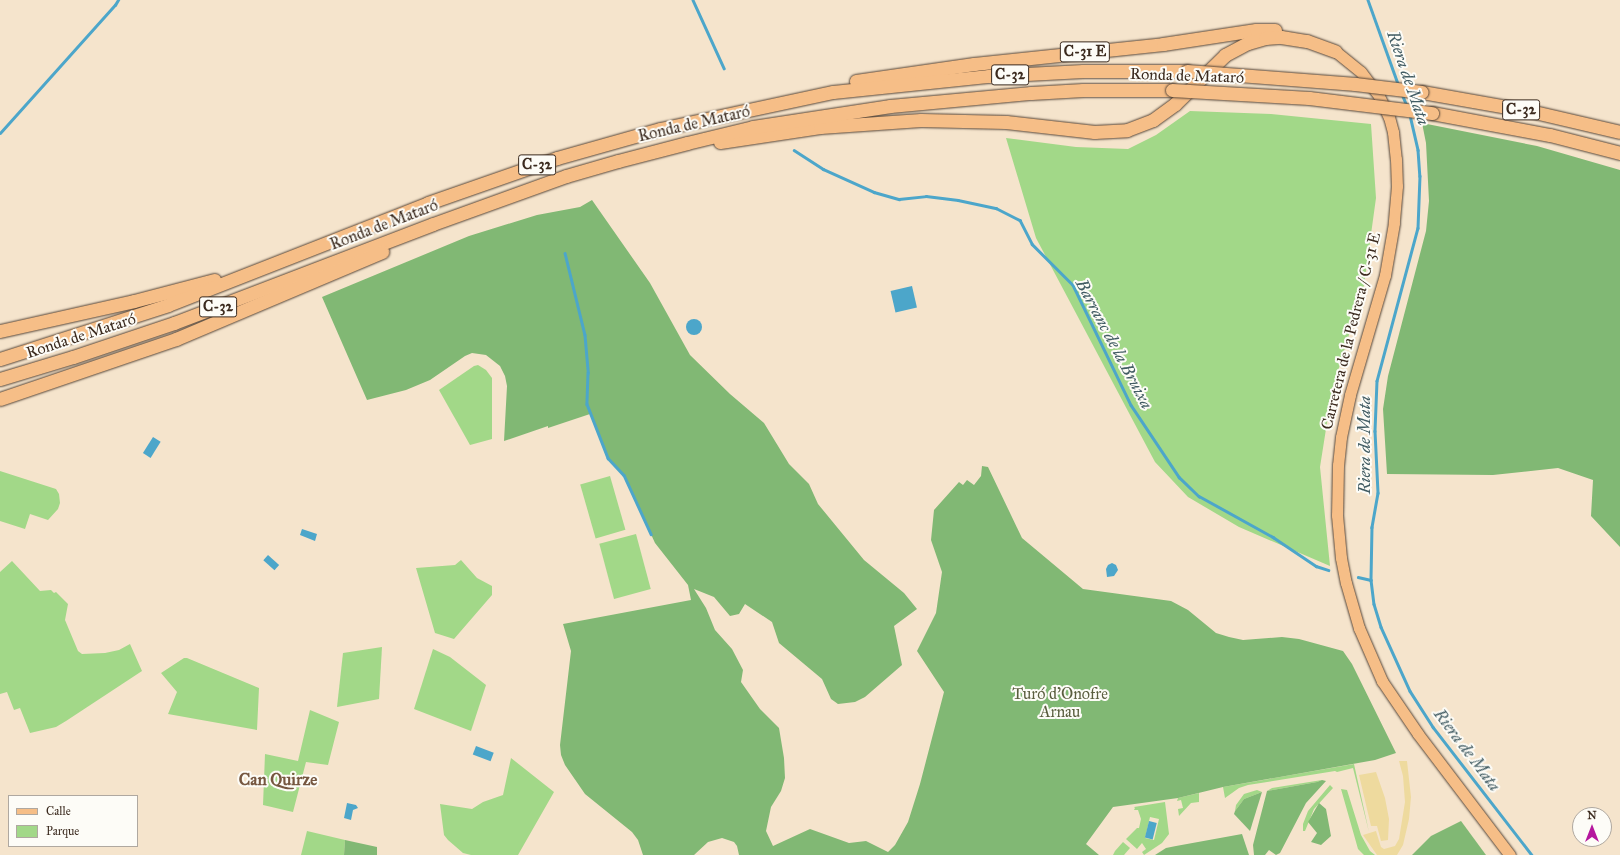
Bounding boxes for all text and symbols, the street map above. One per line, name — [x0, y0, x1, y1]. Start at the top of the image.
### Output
water label: Riera de Mata — [1382, 28, 1434, 128]
road number: C-31 E — [1059, 39, 1111, 65]
road number: C-32 — [991, 62, 1029, 88]
street label: Ronda de Mataró — [1130, 64, 1244, 88]
road number: C-32 — [1502, 97, 1540, 123]
street label: Ronda de Mataró — [636, 102, 752, 146]
road number: C-32 — [518, 152, 556, 178]
street label: Ronda de Mataró — [327, 196, 441, 254]
street label: Carretera de la Pedrera / C-31 E — [1317, 230, 1385, 432]
water label: Barranc de la Bruixa — [1071, 276, 1157, 412]
road number: C-32 — [199, 294, 237, 320]
street label: Ronda de Mataró — [24, 309, 138, 363]
water label: Riera de Mata — [1355, 396, 1375, 494]
park label: Turó d'Onofre Arnau — [1012, 684, 1108, 722]
water label: Riera de Mata — [1429, 705, 1505, 795]
district label: Can Quirze — [239, 770, 317, 790]
legend — [8, 795, 138, 847]
text: Calle — [46, 804, 71, 818]
north arrow — [1572, 807, 1612, 847]
text: N — [1587, 809, 1597, 822]
text: Parque — [46, 824, 79, 838]

